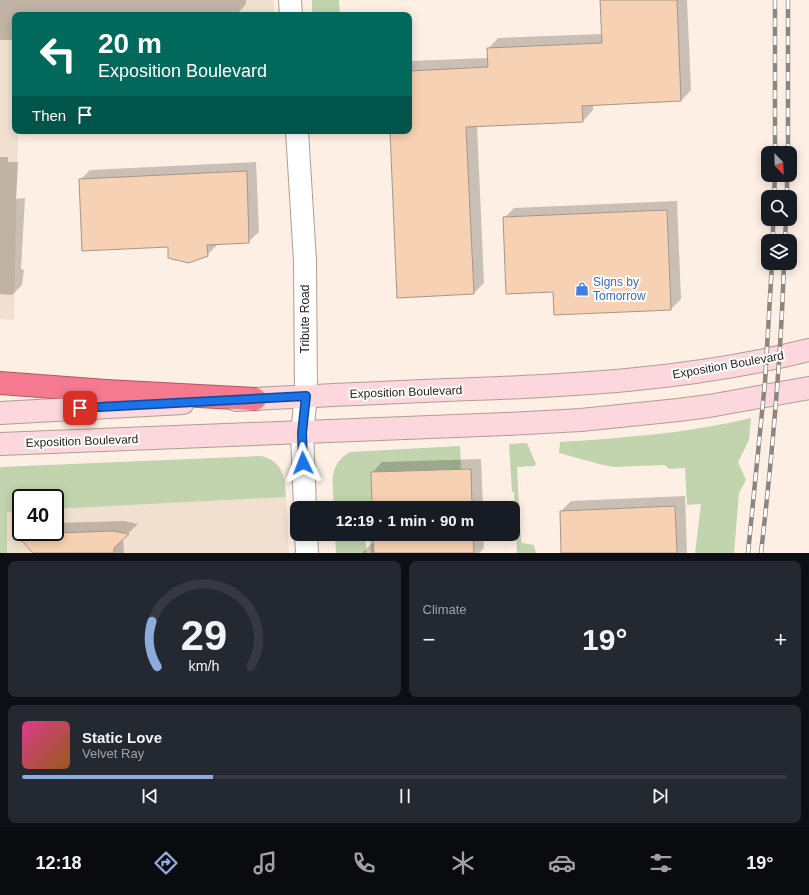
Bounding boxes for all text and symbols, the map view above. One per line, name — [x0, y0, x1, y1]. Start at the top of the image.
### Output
icon: left — [32, 28, 84, 80]
text: 20 m — [98, 28, 162, 59]
text: Exposition Boulevard — [98, 61, 267, 81]
icon: arrive — [74, 104, 96, 126]
text: Then — [32, 107, 66, 124]
north arrow — [761, 146, 797, 182]
map controls — [761, 146, 797, 270]
button: search — [761, 190, 797, 226]
button: layers — [761, 234, 797, 270]
place label: Signs by Tomorrow — [593, 275, 646, 303]
shop icon: Signs by Tomorrow — [574, 281, 590, 297]
street label: Tribute Road — [298, 285, 312, 353]
street label: Exposition Boulevard — [671, 348, 785, 382]
street label: Exposition Boulevard — [349, 383, 463, 401]
pin — [63, 391, 97, 425]
icon: arrive — [69, 397, 91, 419]
street label: Exposition Boulevard — [25, 432, 139, 450]
position arrow — [282, 442, 324, 484]
speed limit sign: 40 — [12, 489, 64, 541]
text: 12:19 · 1 min · 90 m — [336, 512, 474, 529]
text: Climate — [423, 602, 467, 617]
text: 29 — [181, 612, 227, 659]
text: 19° — [582, 623, 627, 656]
text: − — [423, 627, 435, 652]
text: + — [774, 627, 787, 652]
text: km/h — [189, 658, 220, 674]
text: Static Love — [82, 729, 162, 746]
text: Velvet Ray — [82, 746, 144, 761]
icon: previous — [139, 785, 161, 807]
icon: pause — [394, 785, 416, 807]
icon: next — [649, 785, 671, 807]
icon: directions — [152, 849, 180, 877]
icon: music — [251, 849, 279, 877]
icon: phone — [350, 849, 378, 877]
icon: climate — [449, 849, 477, 877]
icon: car — [548, 849, 576, 877]
icon: filters — [647, 849, 675, 877]
text: 12:18 — [35, 853, 82, 873]
text: 19° — [746, 853, 773, 873]

